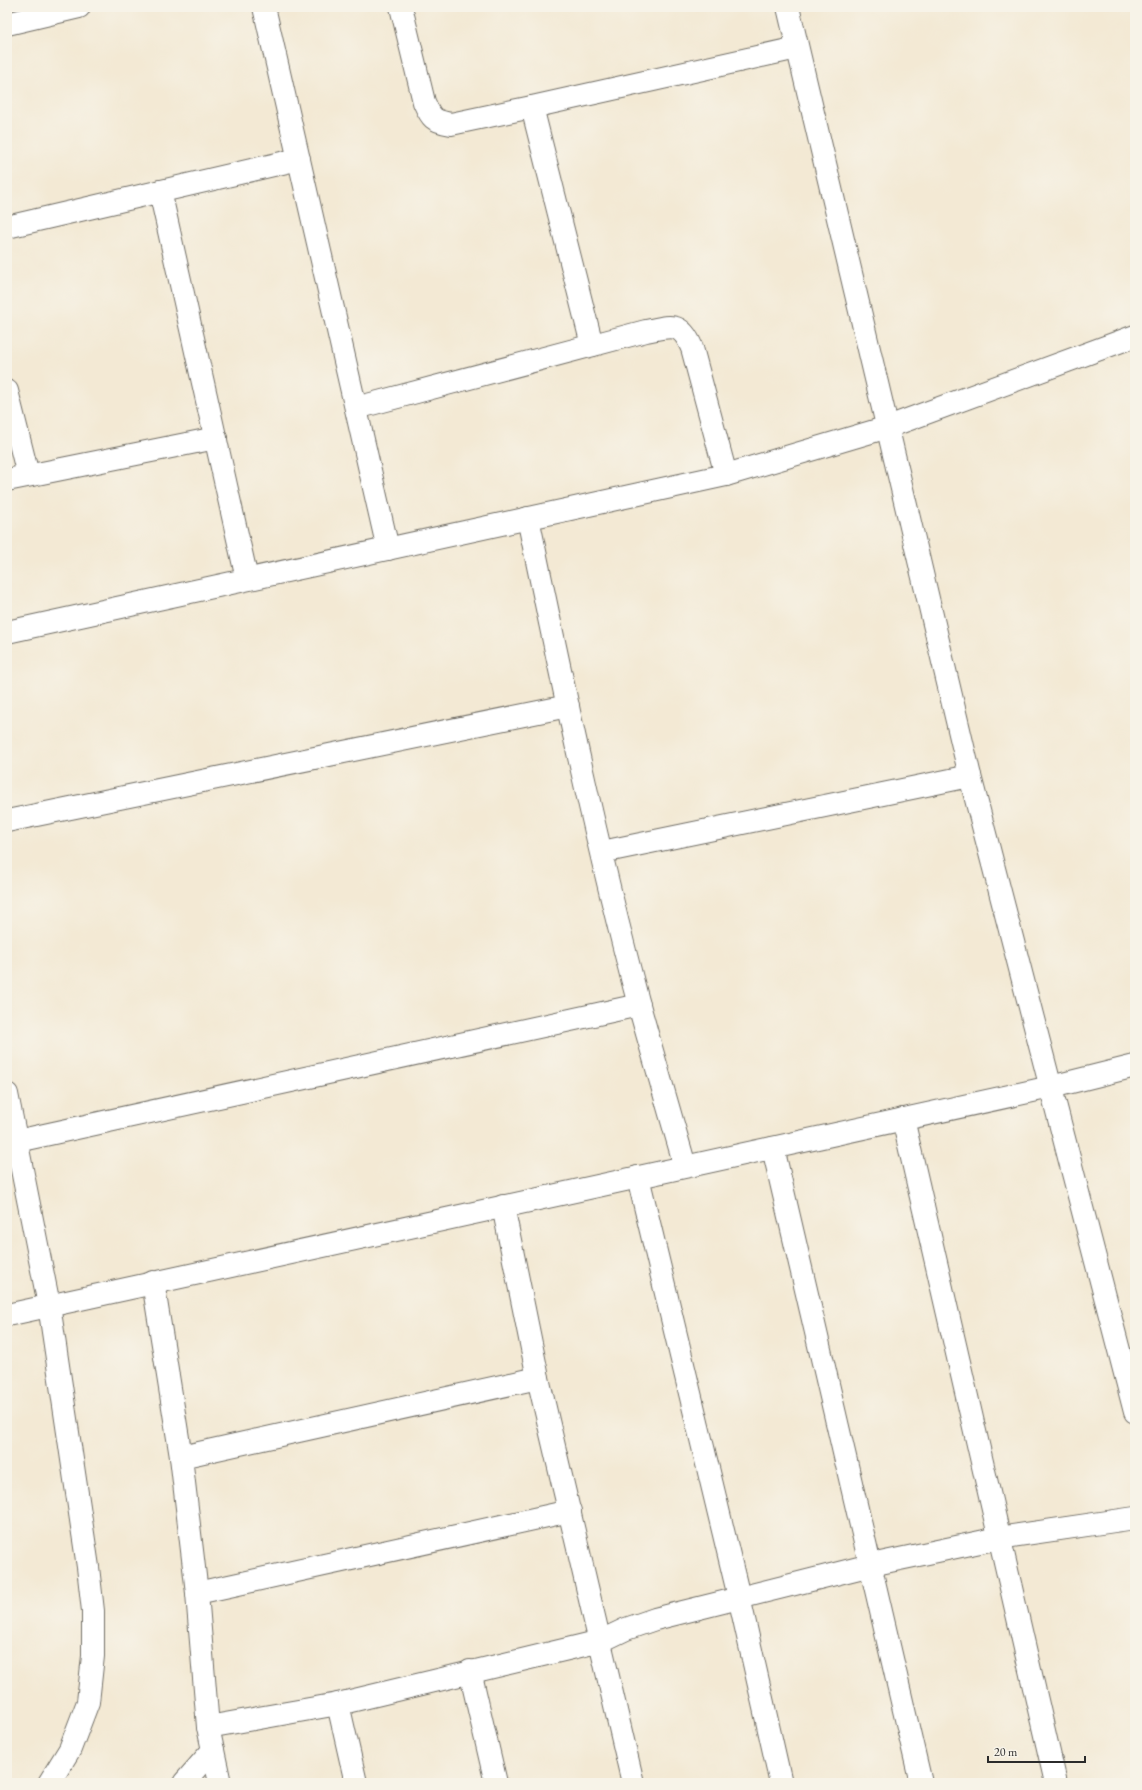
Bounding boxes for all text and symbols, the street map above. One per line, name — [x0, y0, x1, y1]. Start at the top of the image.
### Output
scale bar — [988, 1738, 1085, 1764]
text: 20 m — [994, 1744, 1018, 1760]

